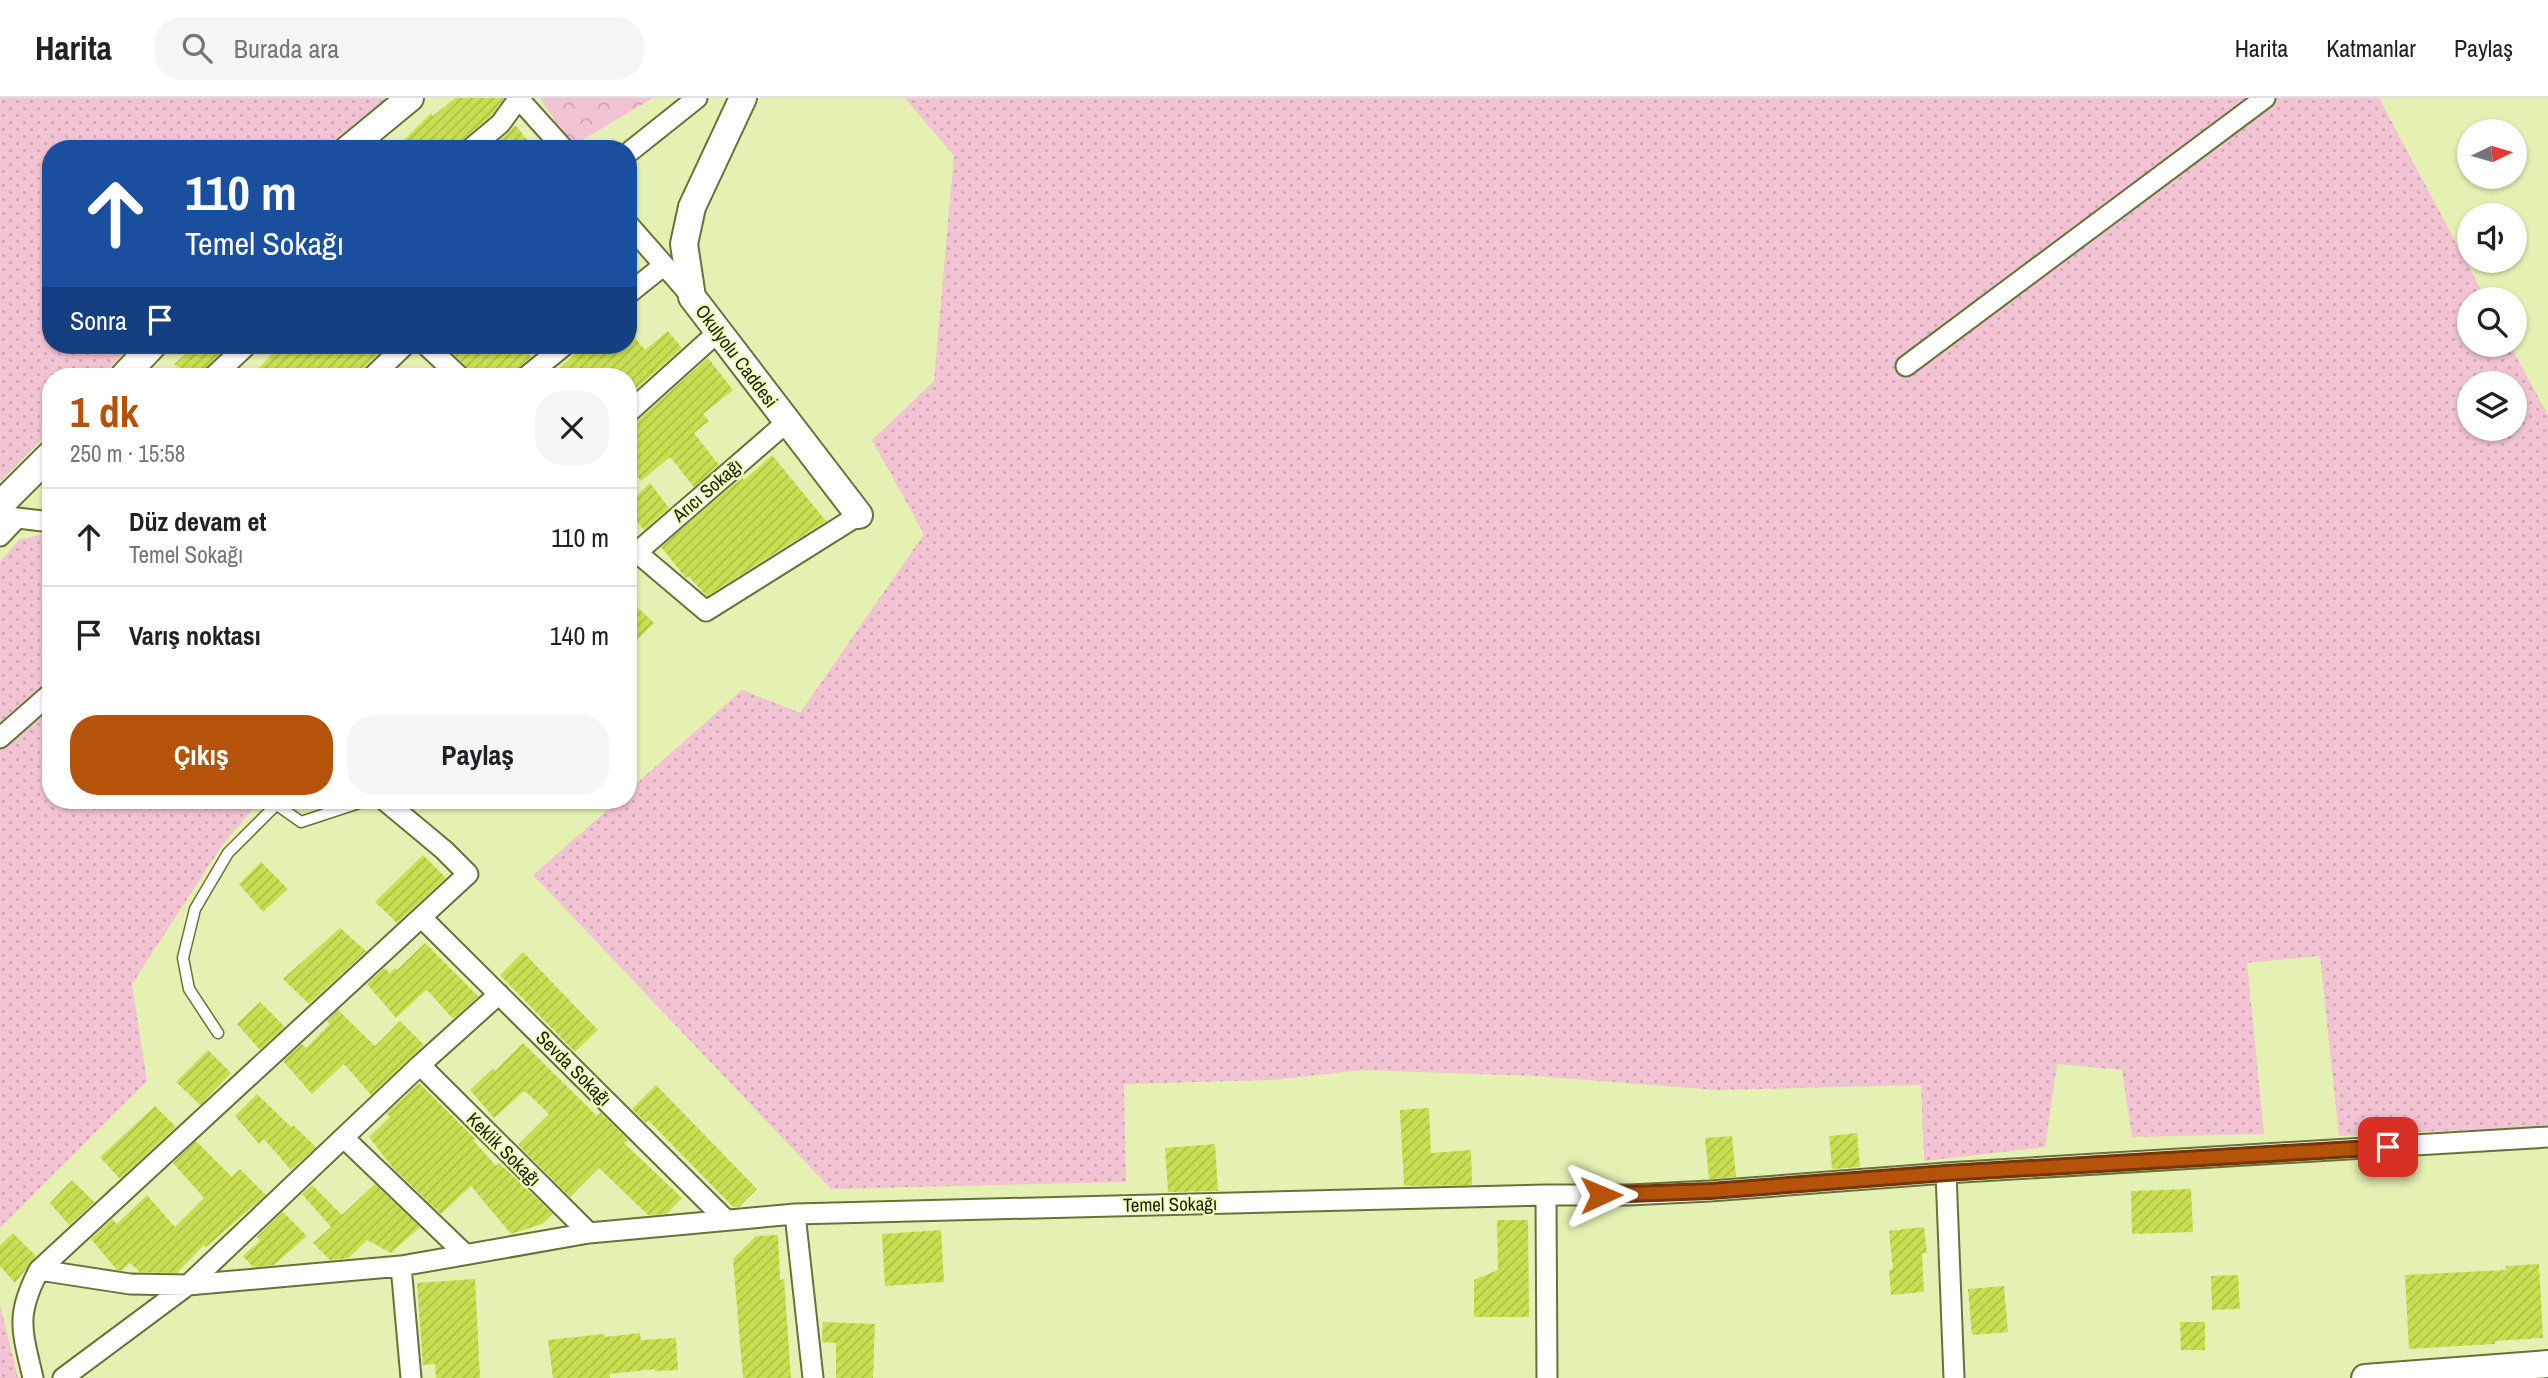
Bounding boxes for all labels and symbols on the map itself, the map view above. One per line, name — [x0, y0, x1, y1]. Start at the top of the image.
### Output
north arrow — [2457, 119, 2527, 189]
street label: Okulyolu Caddesi — [690, 299, 784, 413]
street label: Arıcı Sokağı — [666, 452, 748, 528]
street label: Sevda Sokağı — [531, 1025, 617, 1111]
street label: Keklik Sokağı — [461, 1106, 547, 1192]
pin — [2358, 1117, 2418, 1177]
position arrow — [1564, 1158, 1638, 1232]
street label: Temel Sokağı — [1123, 1190, 1217, 1218]

